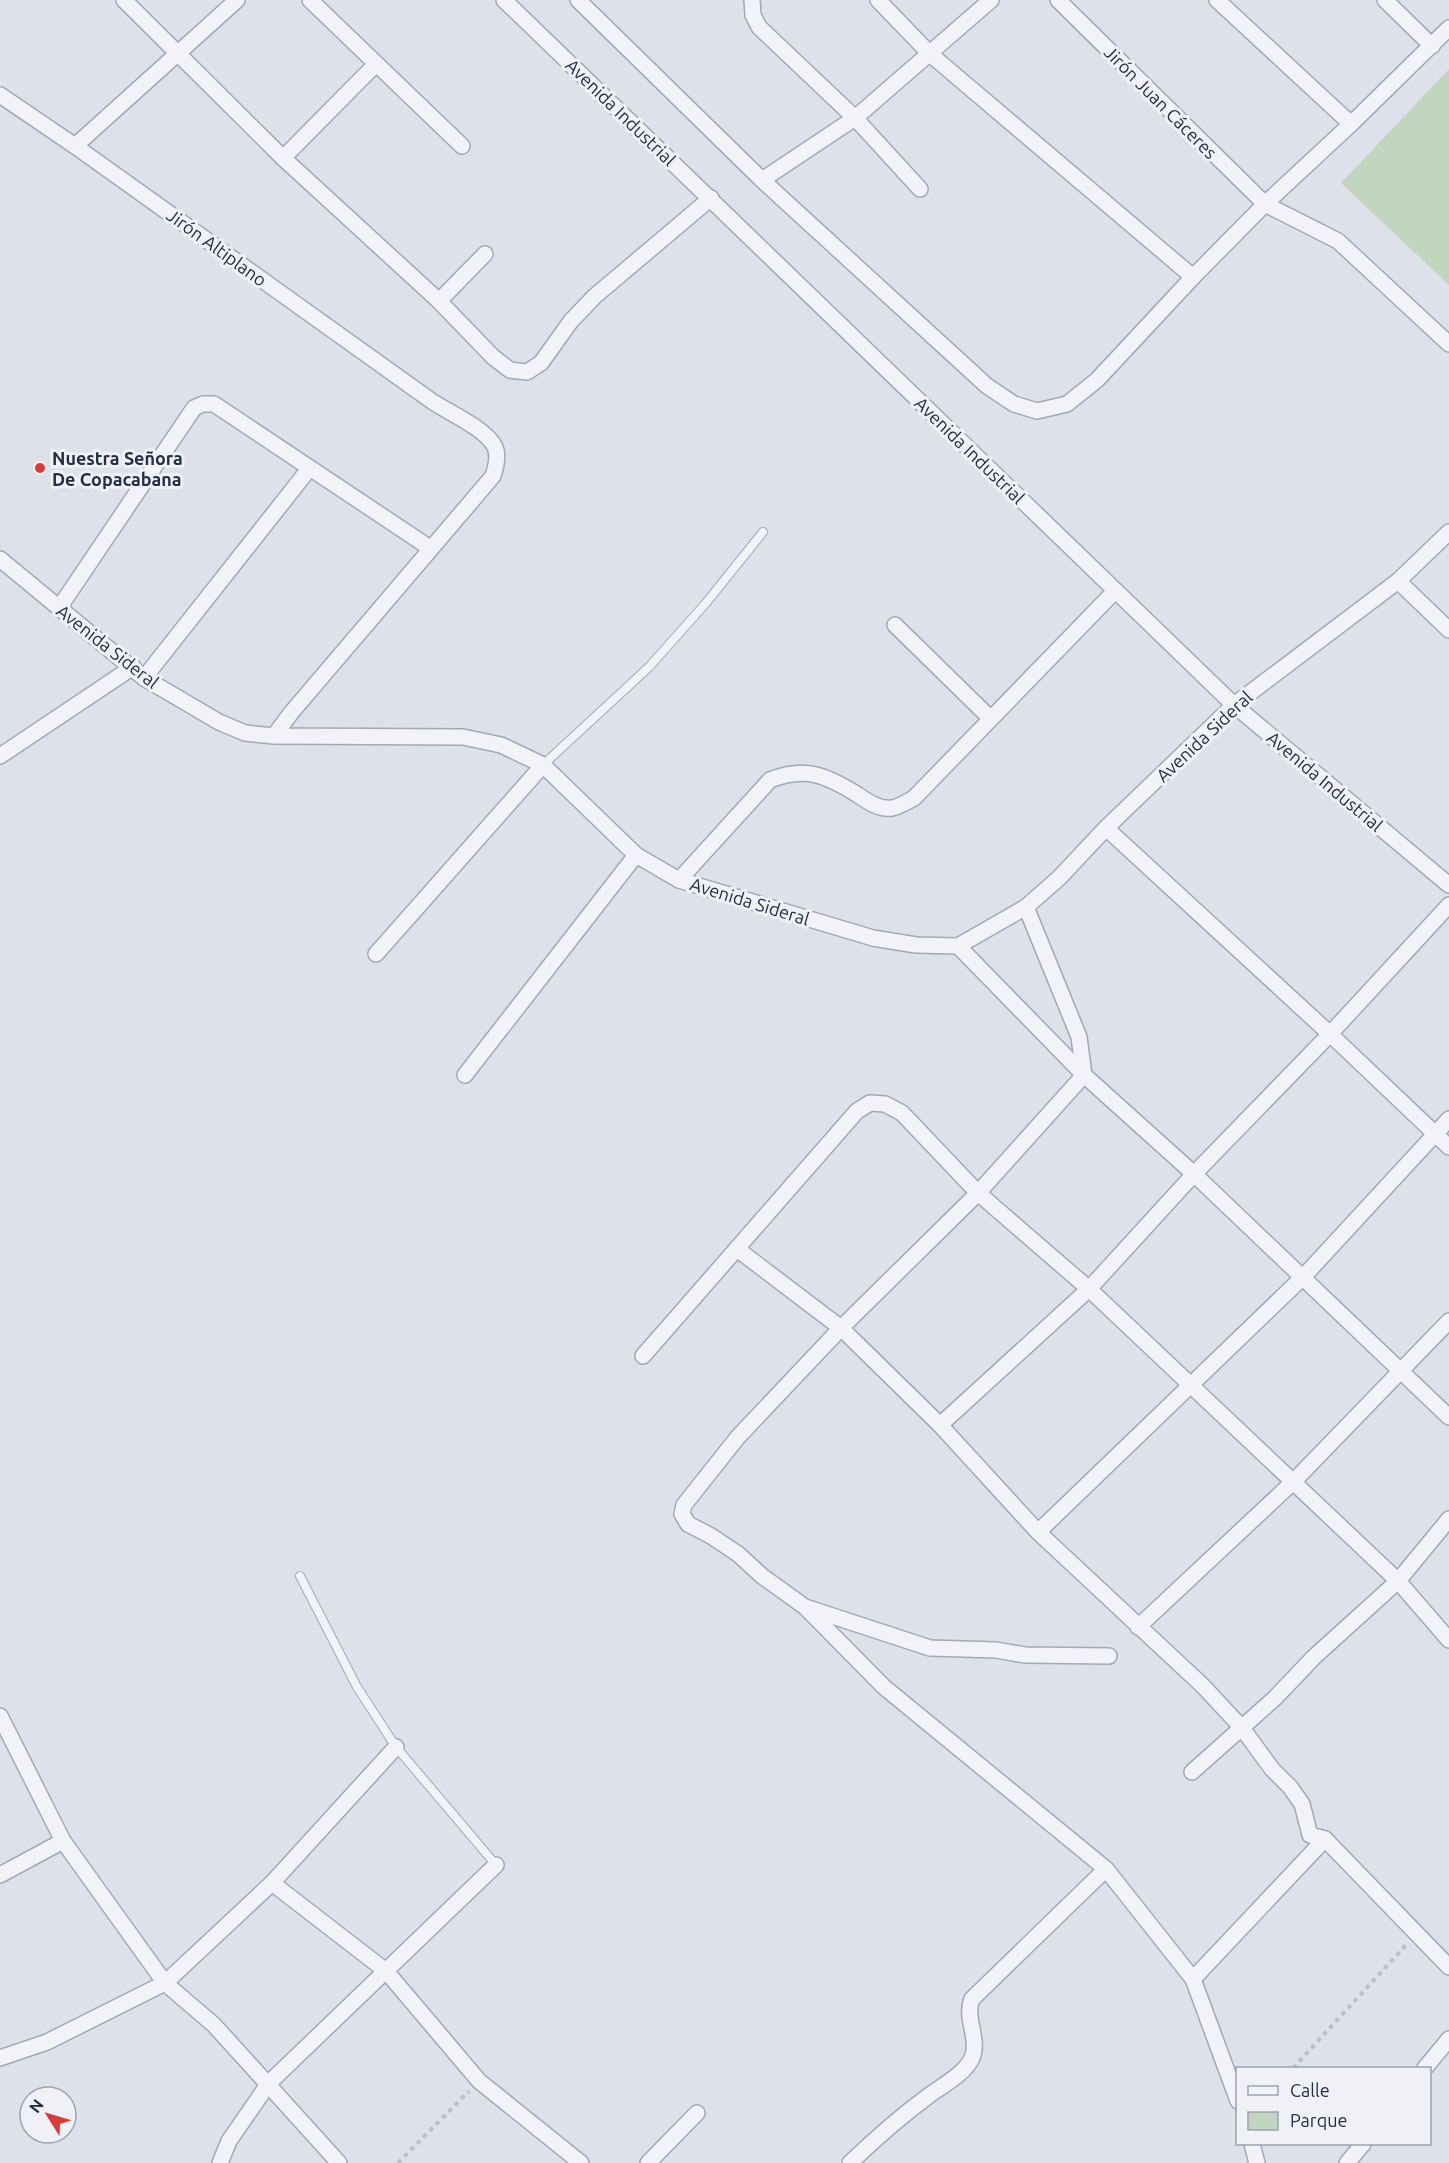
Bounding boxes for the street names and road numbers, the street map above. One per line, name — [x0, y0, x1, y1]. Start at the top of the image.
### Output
street label: Jirón Juan Cáceres — [1101, 42, 1222, 163]
street label: Avenida Industrial — [562, 55, 680, 170]
street label: Jirón Altiplano — [163, 204, 271, 290]
street label: Avenida Industrial — [911, 393, 1029, 508]
street label: Avenida Sideral — [53, 600, 163, 692]
street label: Avenida Sideral — [1152, 686, 1256, 786]
street label: Avenida Industrial — [1263, 727, 1387, 835]
street label: Avenida Sideral — [688, 873, 812, 929]

